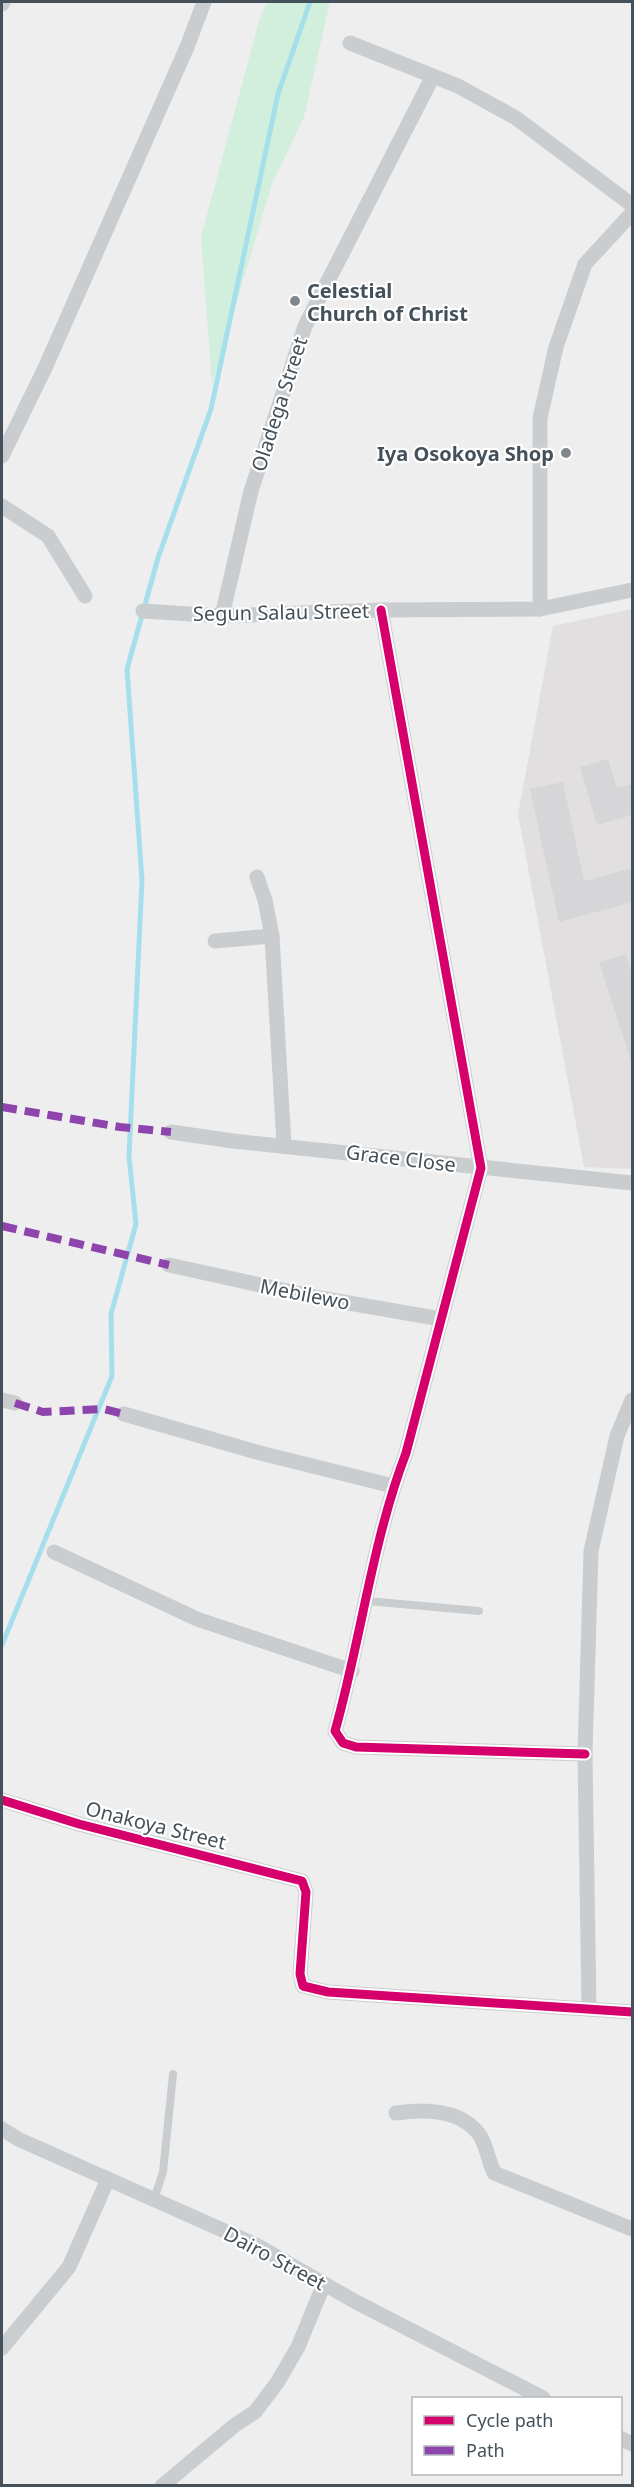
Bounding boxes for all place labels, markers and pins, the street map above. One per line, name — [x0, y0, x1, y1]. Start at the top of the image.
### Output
place label: Celestial Church of Christ — [307, 277, 468, 327]
marker: Celestial Church of Christ — [288, 294, 302, 308]
place label: Iya Osokoya Shop — [377, 440, 554, 467]
marker: Iya Osokoya Shop — [559, 446, 573, 460]

